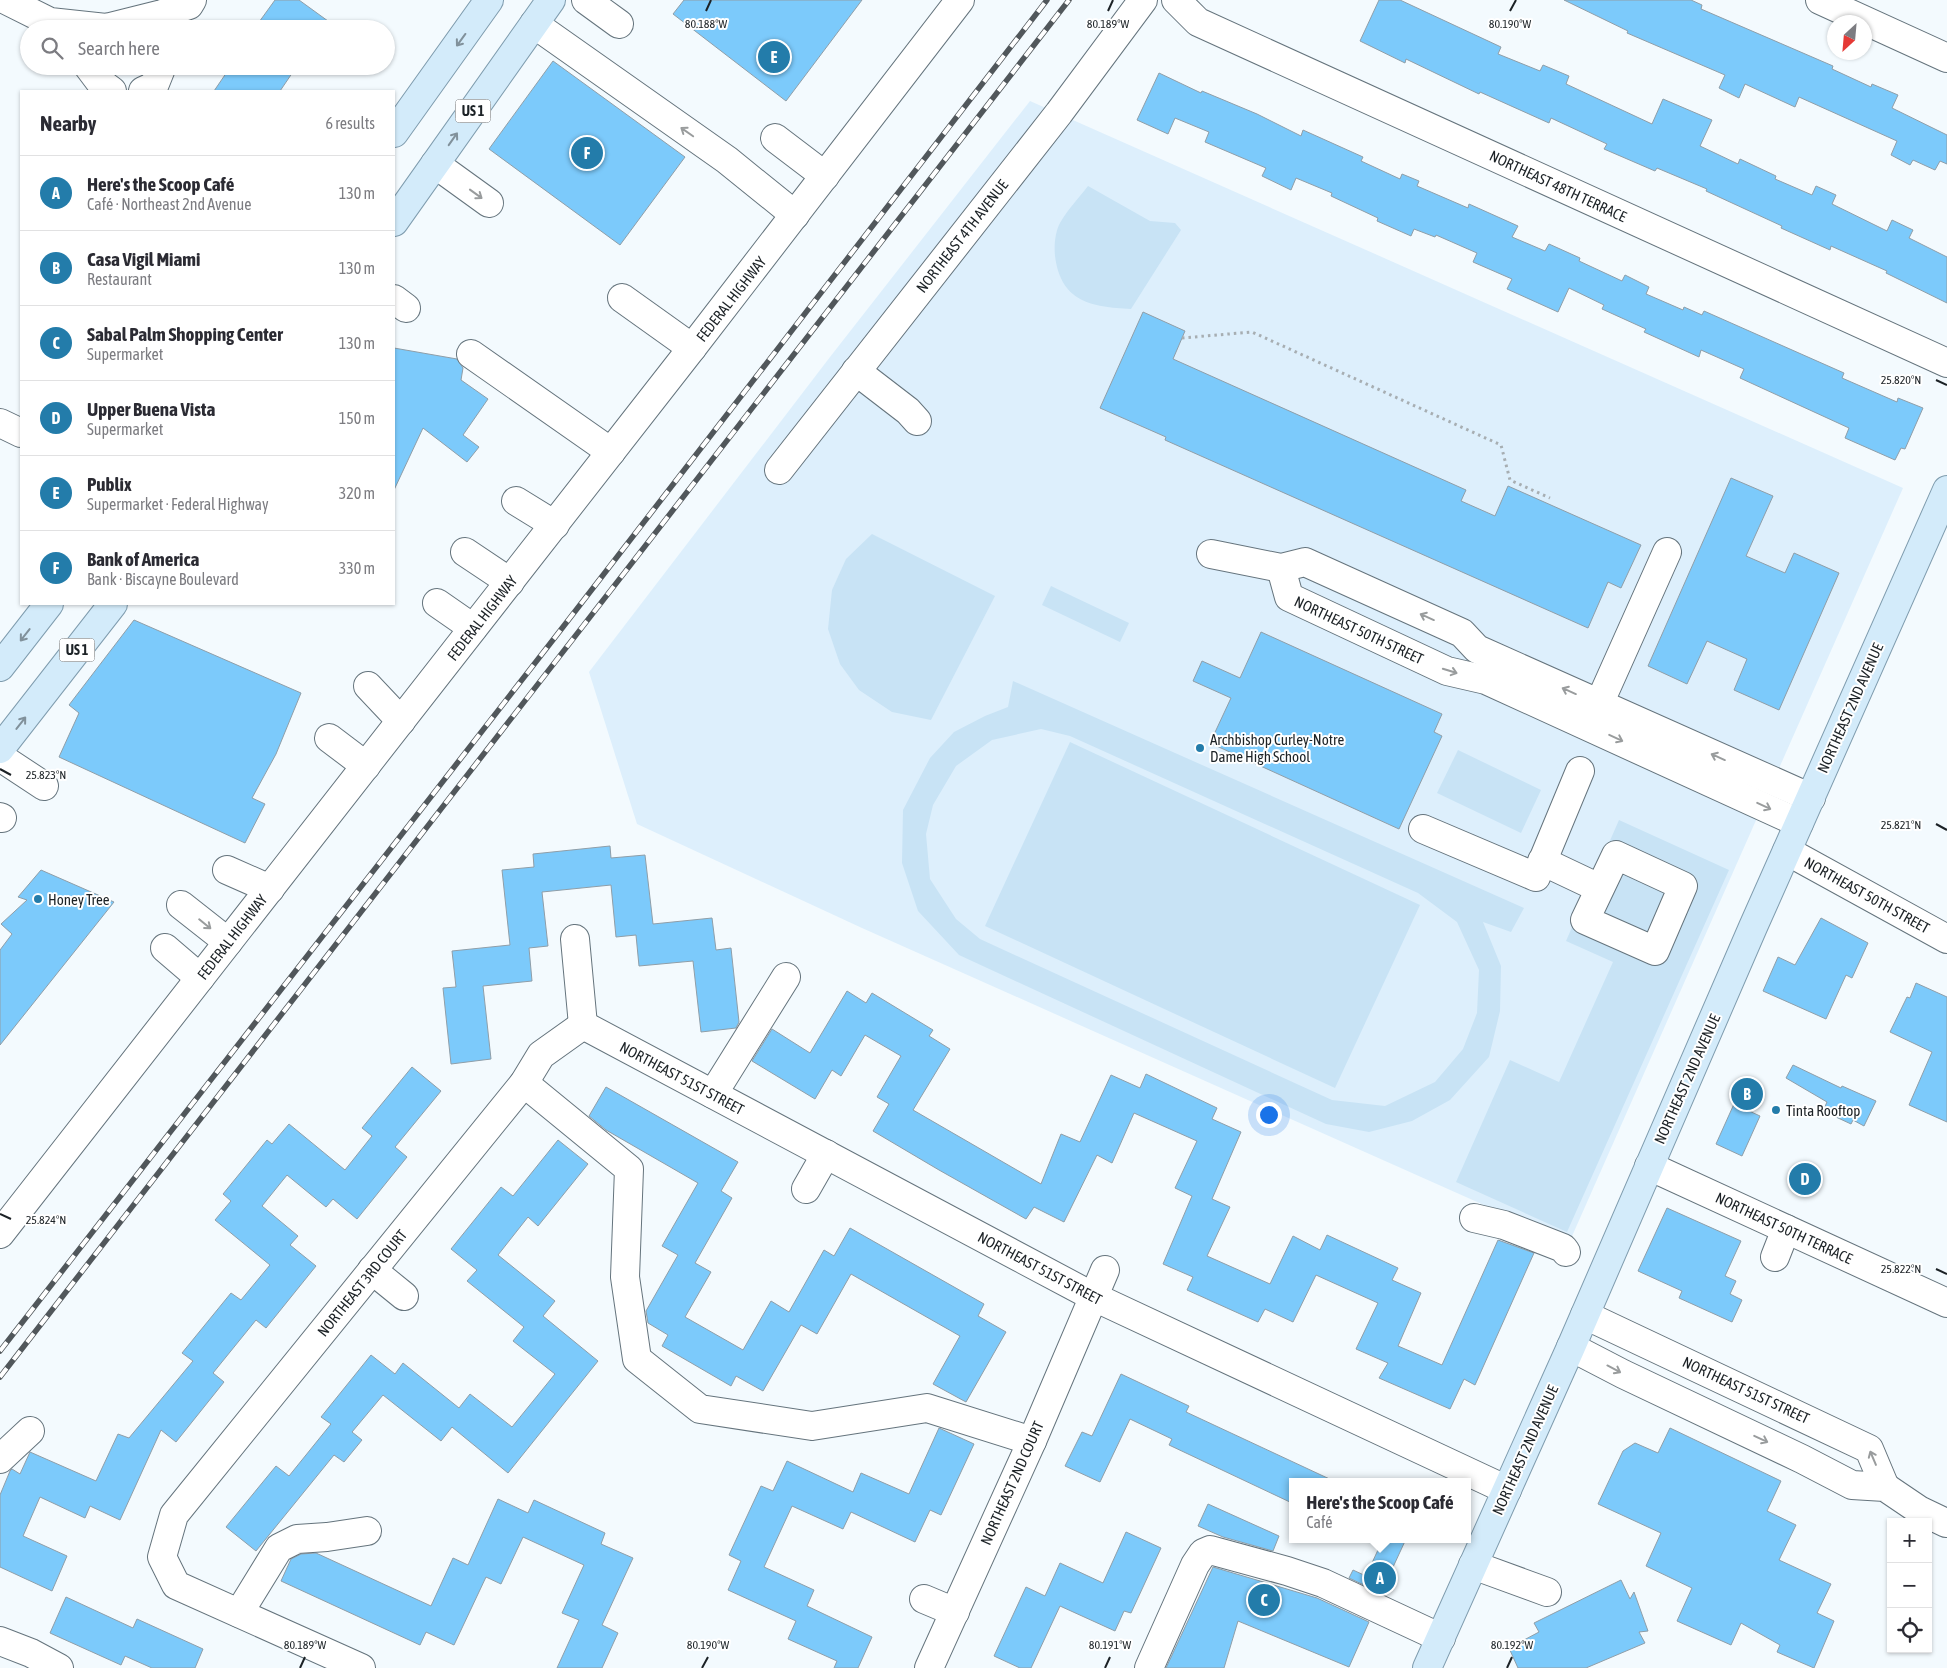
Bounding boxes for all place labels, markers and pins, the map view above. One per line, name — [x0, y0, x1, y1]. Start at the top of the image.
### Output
pin: E — [758, 38, 790, 76]
pin: F — [571, 134, 603, 172]
place label: Archbishop Curley-Notre Dame High School — [1210, 731, 1344, 765]
marker: Archbishop Curley-Notre Dame High School — [1194, 742, 1206, 754]
place label: Honey Tree — [48, 891, 110, 908]
marker: Honey Tree — [32, 893, 44, 905]
pin: B — [1731, 1075, 1763, 1113]
place label: Tinta Rooftop — [1786, 1102, 1860, 1119]
marker: Tinta Rooftop — [1770, 1104, 1782, 1116]
pin: D — [1789, 1160, 1821, 1198]
pin: A — [1364, 1559, 1396, 1597]
pin: C — [1248, 1581, 1280, 1619]

